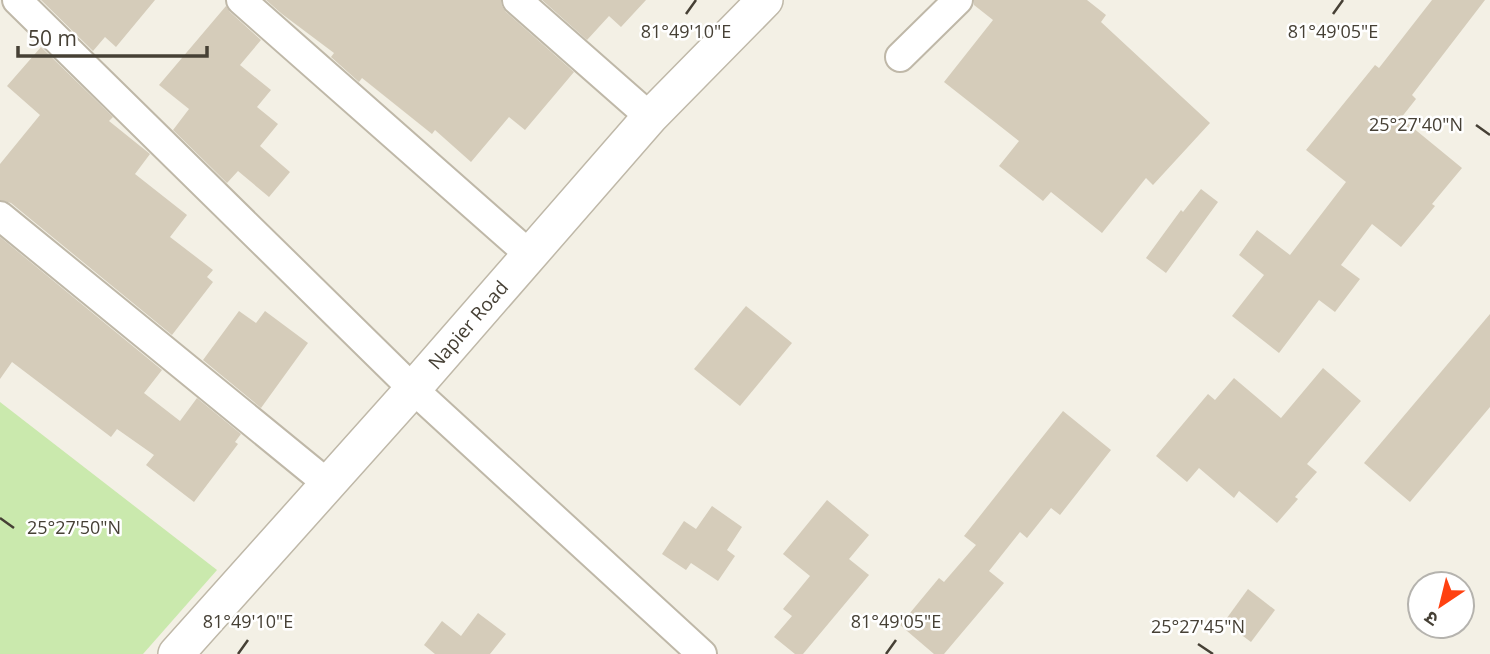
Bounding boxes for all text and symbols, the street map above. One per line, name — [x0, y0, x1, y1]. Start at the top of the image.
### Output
scale bar — [18, 14, 206, 58]
text: 81°49'10"E — [641, 19, 731, 43]
text: 81°49'05"E — [1288, 19, 1378, 43]
text: 50 m — [28, 24, 77, 52]
text: 25°27'40"N — [1369, 112, 1463, 136]
street label: Napier Road — [422, 275, 514, 375]
text: 25°27'50"N — [27, 515, 121, 539]
north arrow — [1406, 570, 1476, 640]
text: उ — [1419, 605, 1443, 633]
text: 81°49'10"E — [203, 609, 293, 633]
text: 81°49'05"E — [851, 609, 941, 633]
text: 25°27'45"N — [1151, 614, 1245, 638]

